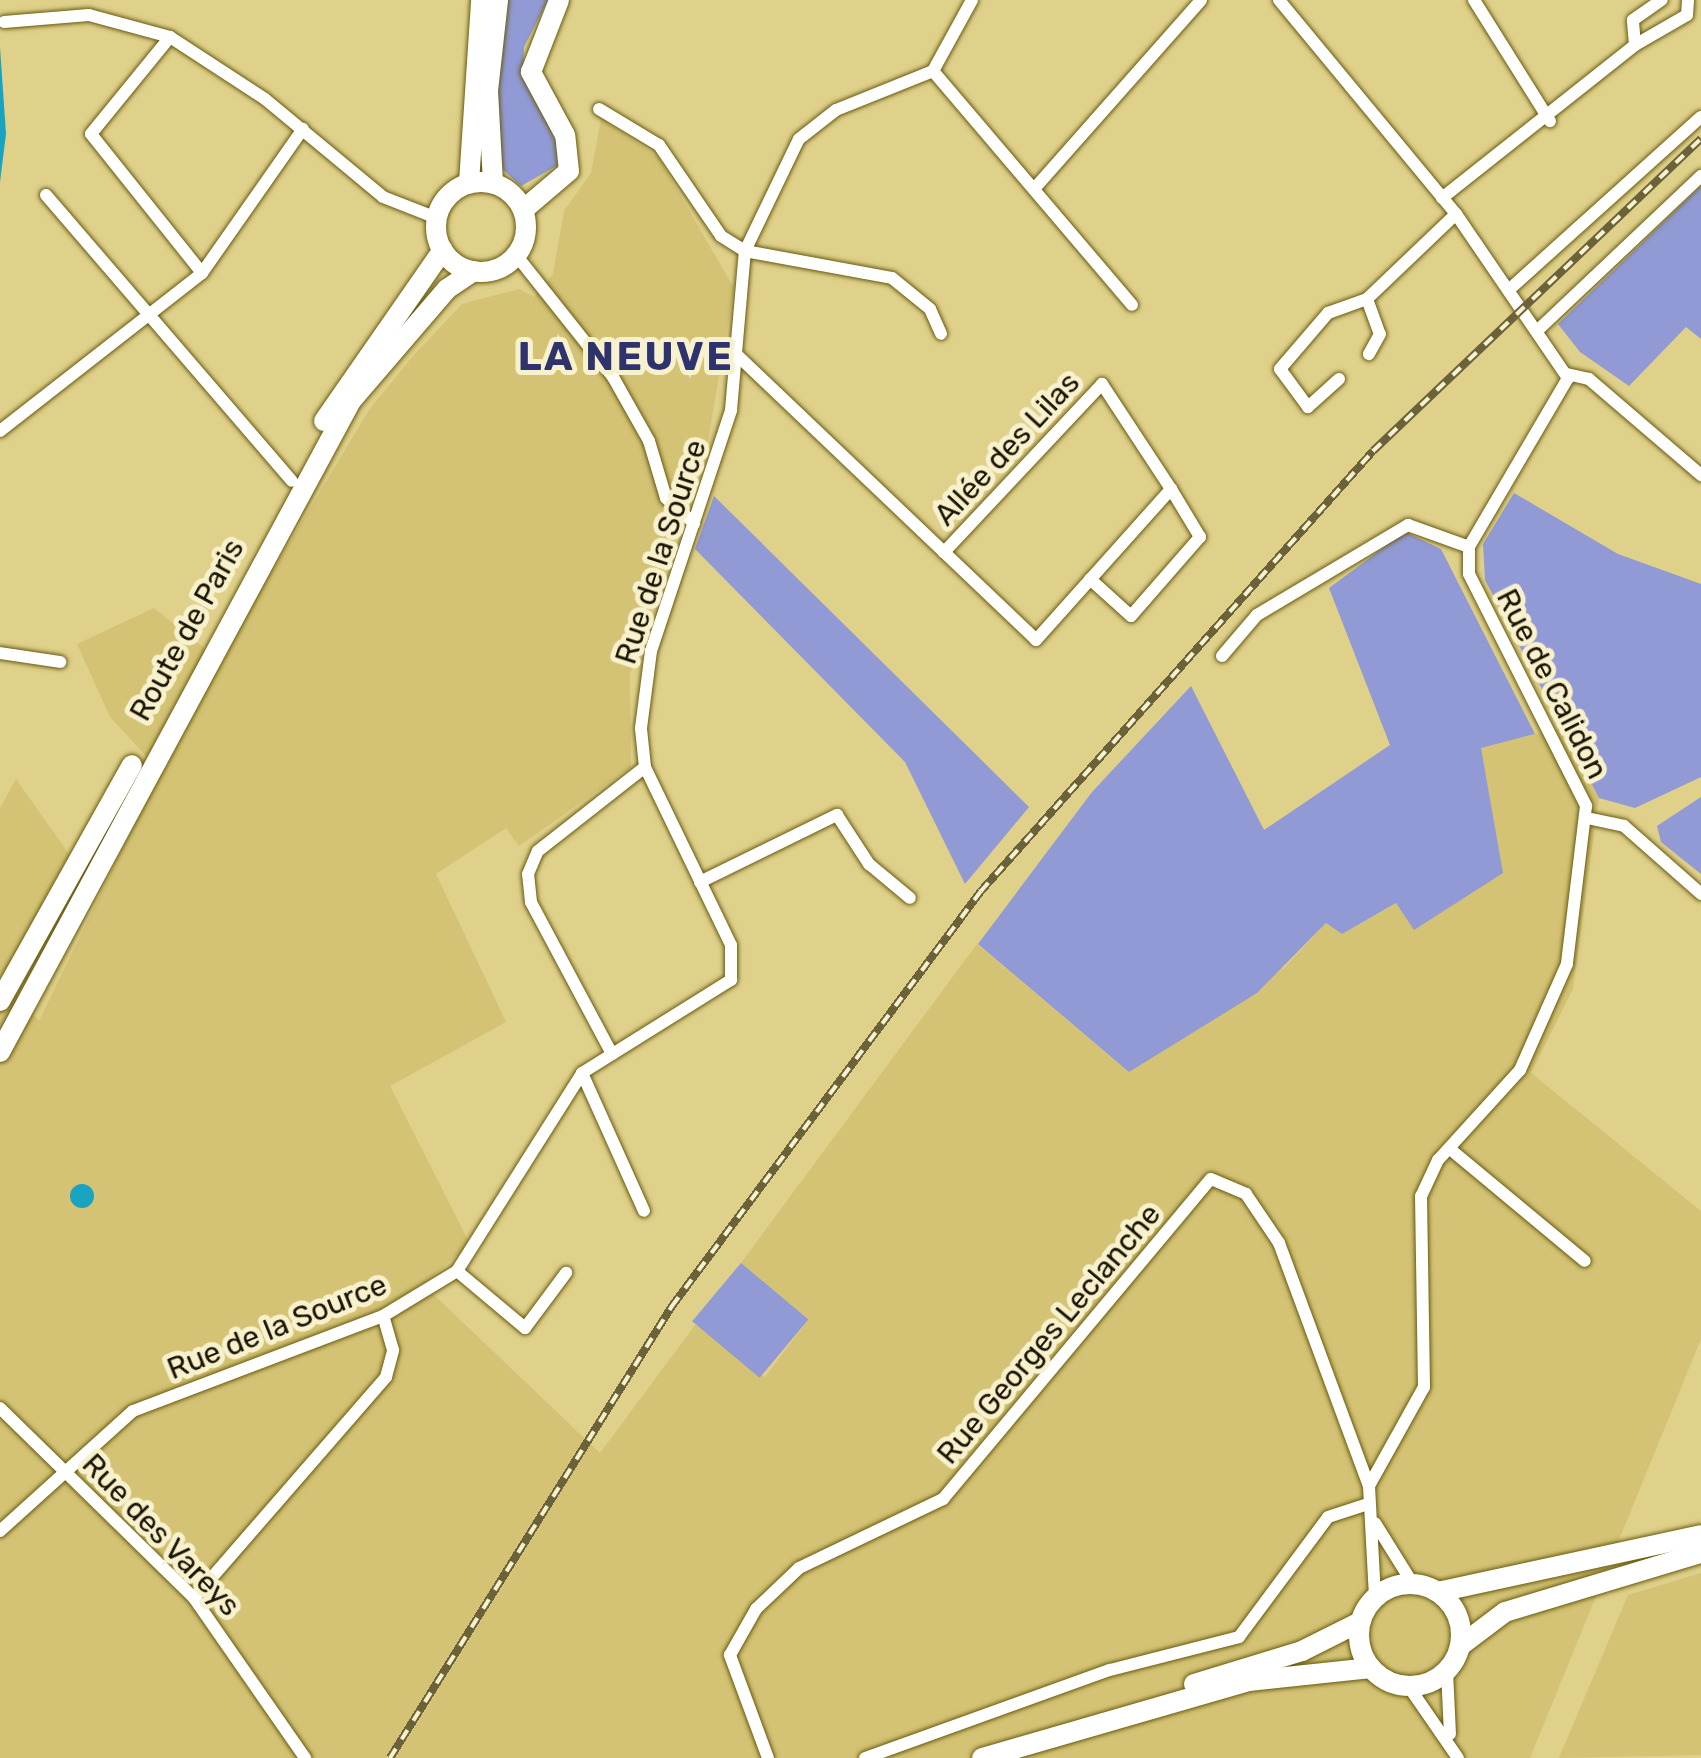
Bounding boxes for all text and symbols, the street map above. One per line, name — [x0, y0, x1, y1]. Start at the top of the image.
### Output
district label: LA NEUVE — [517, 333, 735, 381]
street label: Allée des Lilas — [927, 365, 1087, 533]
street label: Rue de la Source — [608, 435, 714, 669]
street label: Route de Paris — [122, 533, 252, 727]
street label: Rue de Calidon — [1489, 583, 1615, 785]
street label: Rue Georges Leclanche — [930, 1197, 1168, 1471]
street label: Rue de la Source — [162, 1267, 392, 1387]
street label: Rue des Vareys — [74, 1446, 248, 1624]

